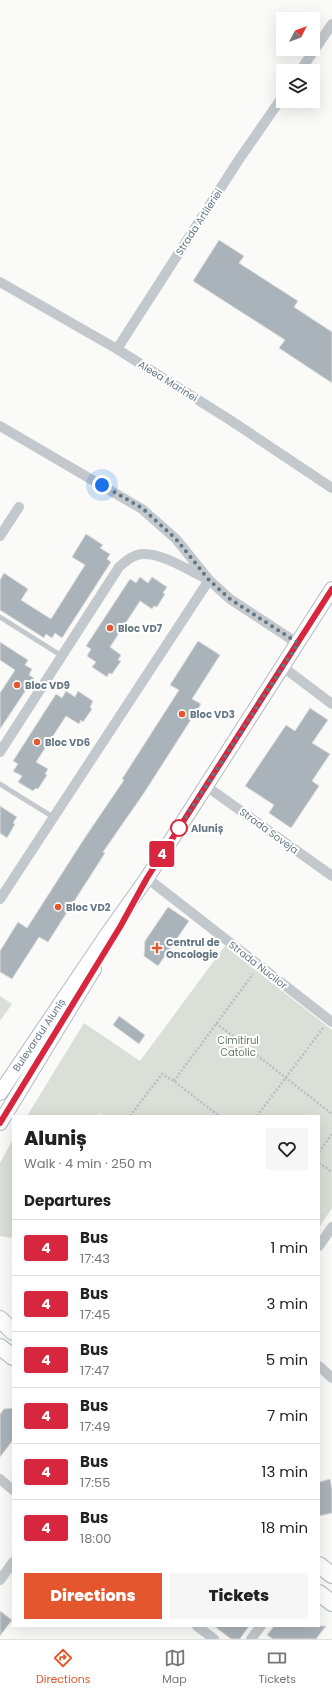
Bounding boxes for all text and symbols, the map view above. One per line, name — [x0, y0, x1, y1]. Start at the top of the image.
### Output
north arrow — [276, 12, 320, 56]
map controls — [276, 12, 320, 108]
button: layers — [276, 64, 320, 108]
street label: Strada Artileriei — [172, 186, 226, 258]
street label: Aleea Marinei — [135, 357, 201, 405]
your location — [92, 475, 112, 495]
place label: Bloc VD7 — [118, 621, 163, 636]
marker: Bloc VD7 — [105, 623, 115, 633]
place label: Bloc VD9 — [25, 678, 70, 693]
marker: Bloc VD9 — [12, 680, 22, 690]
place label: Bloc VD3 — [190, 707, 235, 722]
marker: Bloc VD3 — [177, 709, 187, 719]
place label: Bloc VD6 — [45, 735, 90, 750]
marker: Bloc VD6 — [32, 737, 42, 747]
street label: Strada Soveja — [236, 805, 302, 857]
marker: Aluniș — [170, 819, 188, 837]
place label: Aluniș — [191, 821, 224, 836]
line badge: 4 — [149, 841, 175, 867]
text: 4 — [157, 844, 167, 864]
place label: Bloc VD2 — [66, 900, 111, 915]
marker: Bloc VD2 — [53, 902, 63, 912]
place label: Centrul de Oncologie — [166, 935, 220, 962]
street label: Strada Nucilor — [226, 937, 291, 993]
marker: Centrul de Oncologie — [151, 942, 163, 954]
street label: Bulevardul Aluniș — [9, 995, 69, 1075]
park label: Cimitirul Catolic — [217, 1033, 259, 1060]
text: Aluniș — [24, 1125, 87, 1152]
button: heart — [266, 1128, 308, 1170]
text: Walk · 4 min · 250 m — [24, 1154, 152, 1173]
text: Departures — [24, 1190, 111, 1211]
text: Bus — [80, 1227, 108, 1248]
text: 1 min — [270, 1237, 308, 1258]
text: 4 — [41, 1238, 51, 1258]
text: 17:43 — [80, 1249, 110, 1268]
text: Bus — [80, 1283, 108, 1304]
text: 3 min — [266, 1293, 308, 1314]
text: 4 — [41, 1294, 51, 1314]
text: 17:45 — [80, 1305, 110, 1324]
text: Bus — [80, 1339, 108, 1360]
text: 5 min — [266, 1349, 308, 1370]
text: 4 — [41, 1350, 51, 1370]
text: 17:47 — [80, 1361, 109, 1380]
text: Bus — [80, 1395, 108, 1416]
text: 7 min — [267, 1405, 308, 1426]
text: 4 — [41, 1406, 51, 1426]
text: 17:49 — [80, 1417, 110, 1436]
text: Bus — [80, 1451, 108, 1472]
text: 13 min — [262, 1461, 308, 1482]
text: 4 — [41, 1462, 51, 1482]
text: 17:55 — [80, 1473, 110, 1492]
text: Bus — [80, 1507, 108, 1528]
text: 18 min — [261, 1517, 308, 1538]
text: 4 — [41, 1518, 51, 1538]
text: 18:00 — [80, 1529, 111, 1548]
button: Directions — [24, 1573, 162, 1619]
button: Tickets — [170, 1573, 308, 1619]
tab: Directions — [36, 1647, 91, 1688]
tab: Map — [162, 1647, 187, 1688]
tab: Tickets — [259, 1647, 296, 1688]

